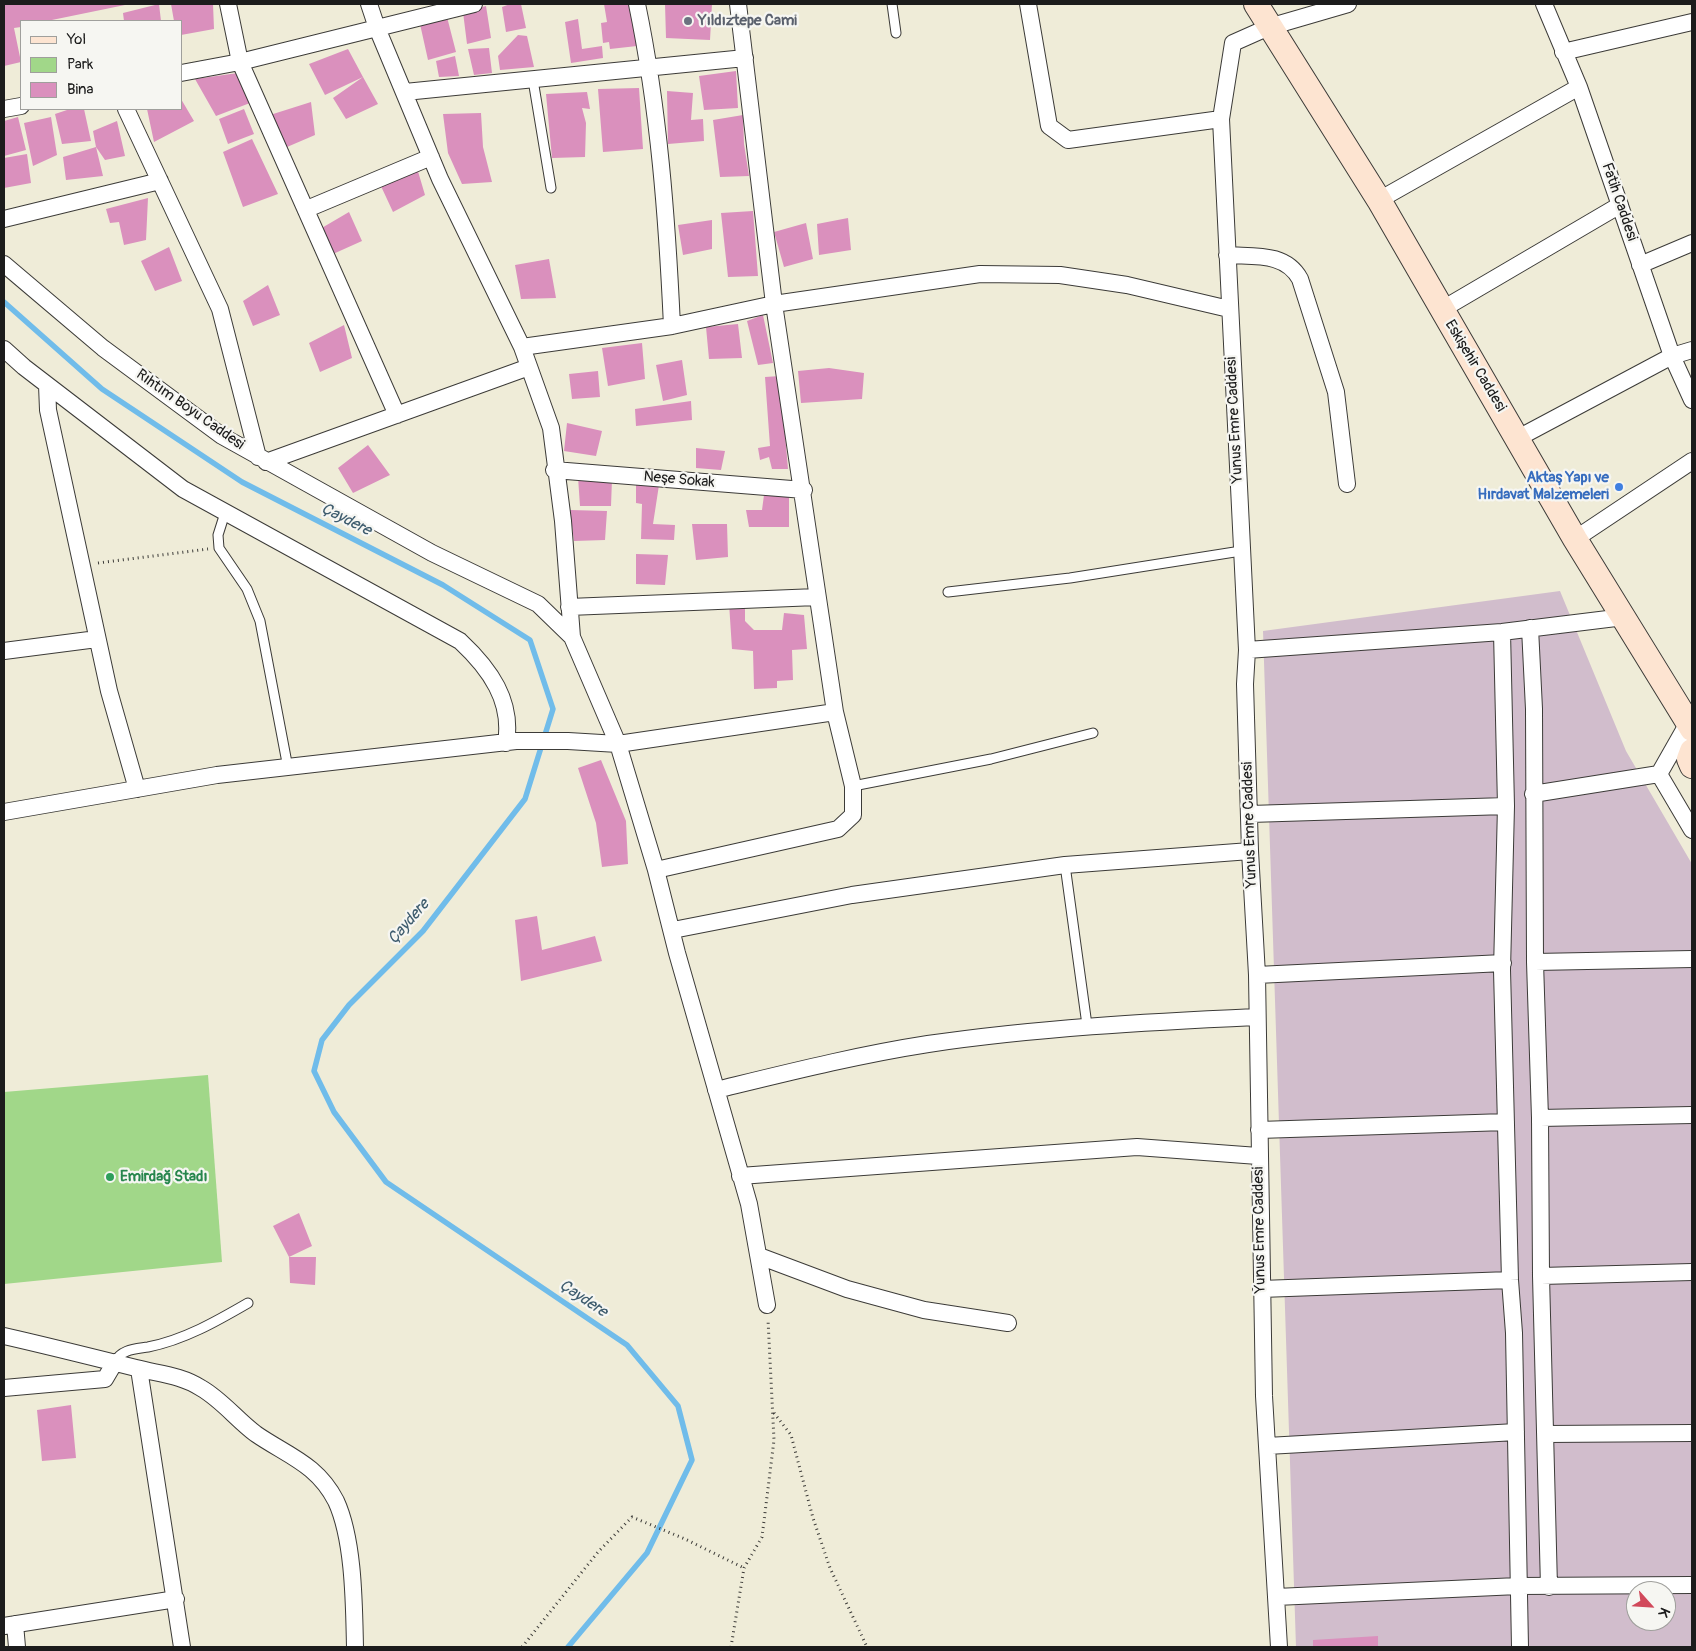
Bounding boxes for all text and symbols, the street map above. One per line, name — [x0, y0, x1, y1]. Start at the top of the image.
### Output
place label: Yıldıztepe Cami — [698, 12, 797, 30]
marker: Yıldıztepe Cami — [682, 15, 694, 27]
legend — [20, 20, 182, 110]
text: Yol — [67, 30, 86, 49]
text: Park — [67, 55, 93, 74]
text: Bina — [67, 80, 93, 99]
street label: Fatih Caddesi — [1597, 161, 1641, 243]
street label: Eskişehir Caddesi — [1441, 317, 1509, 415]
street label: Yunus Emre Caddesi — [1223, 356, 1247, 484]
street label: Rıhtım Boyu Caddesi — [132, 366, 248, 454]
street label: Neşe Sokak — [643, 468, 715, 492]
place label: Aktaş Yapı ve Hırdavat Malzemeleri — [1477, 469, 1609, 504]
marker: Aktaş Yapı ve Hırdavat Malzemeleri — [1613, 481, 1625, 493]
water label: Çaydere — [318, 499, 374, 541]
street label: Yunus Emre Caddesi — [1239, 761, 1261, 889]
water label: Çaydere — [384, 896, 434, 948]
street label: Yunus Emre Caddesi — [1250, 1167, 1270, 1293]
place label: Emirdağ Stadı — [120, 1168, 207, 1186]
marker: Emirdağ Stadı — [104, 1171, 116, 1183]
water label: Çaydere — [555, 1276, 611, 1322]
north arrow — [1626, 1581, 1676, 1631]
text: K — [1655, 1605, 1674, 1620]

